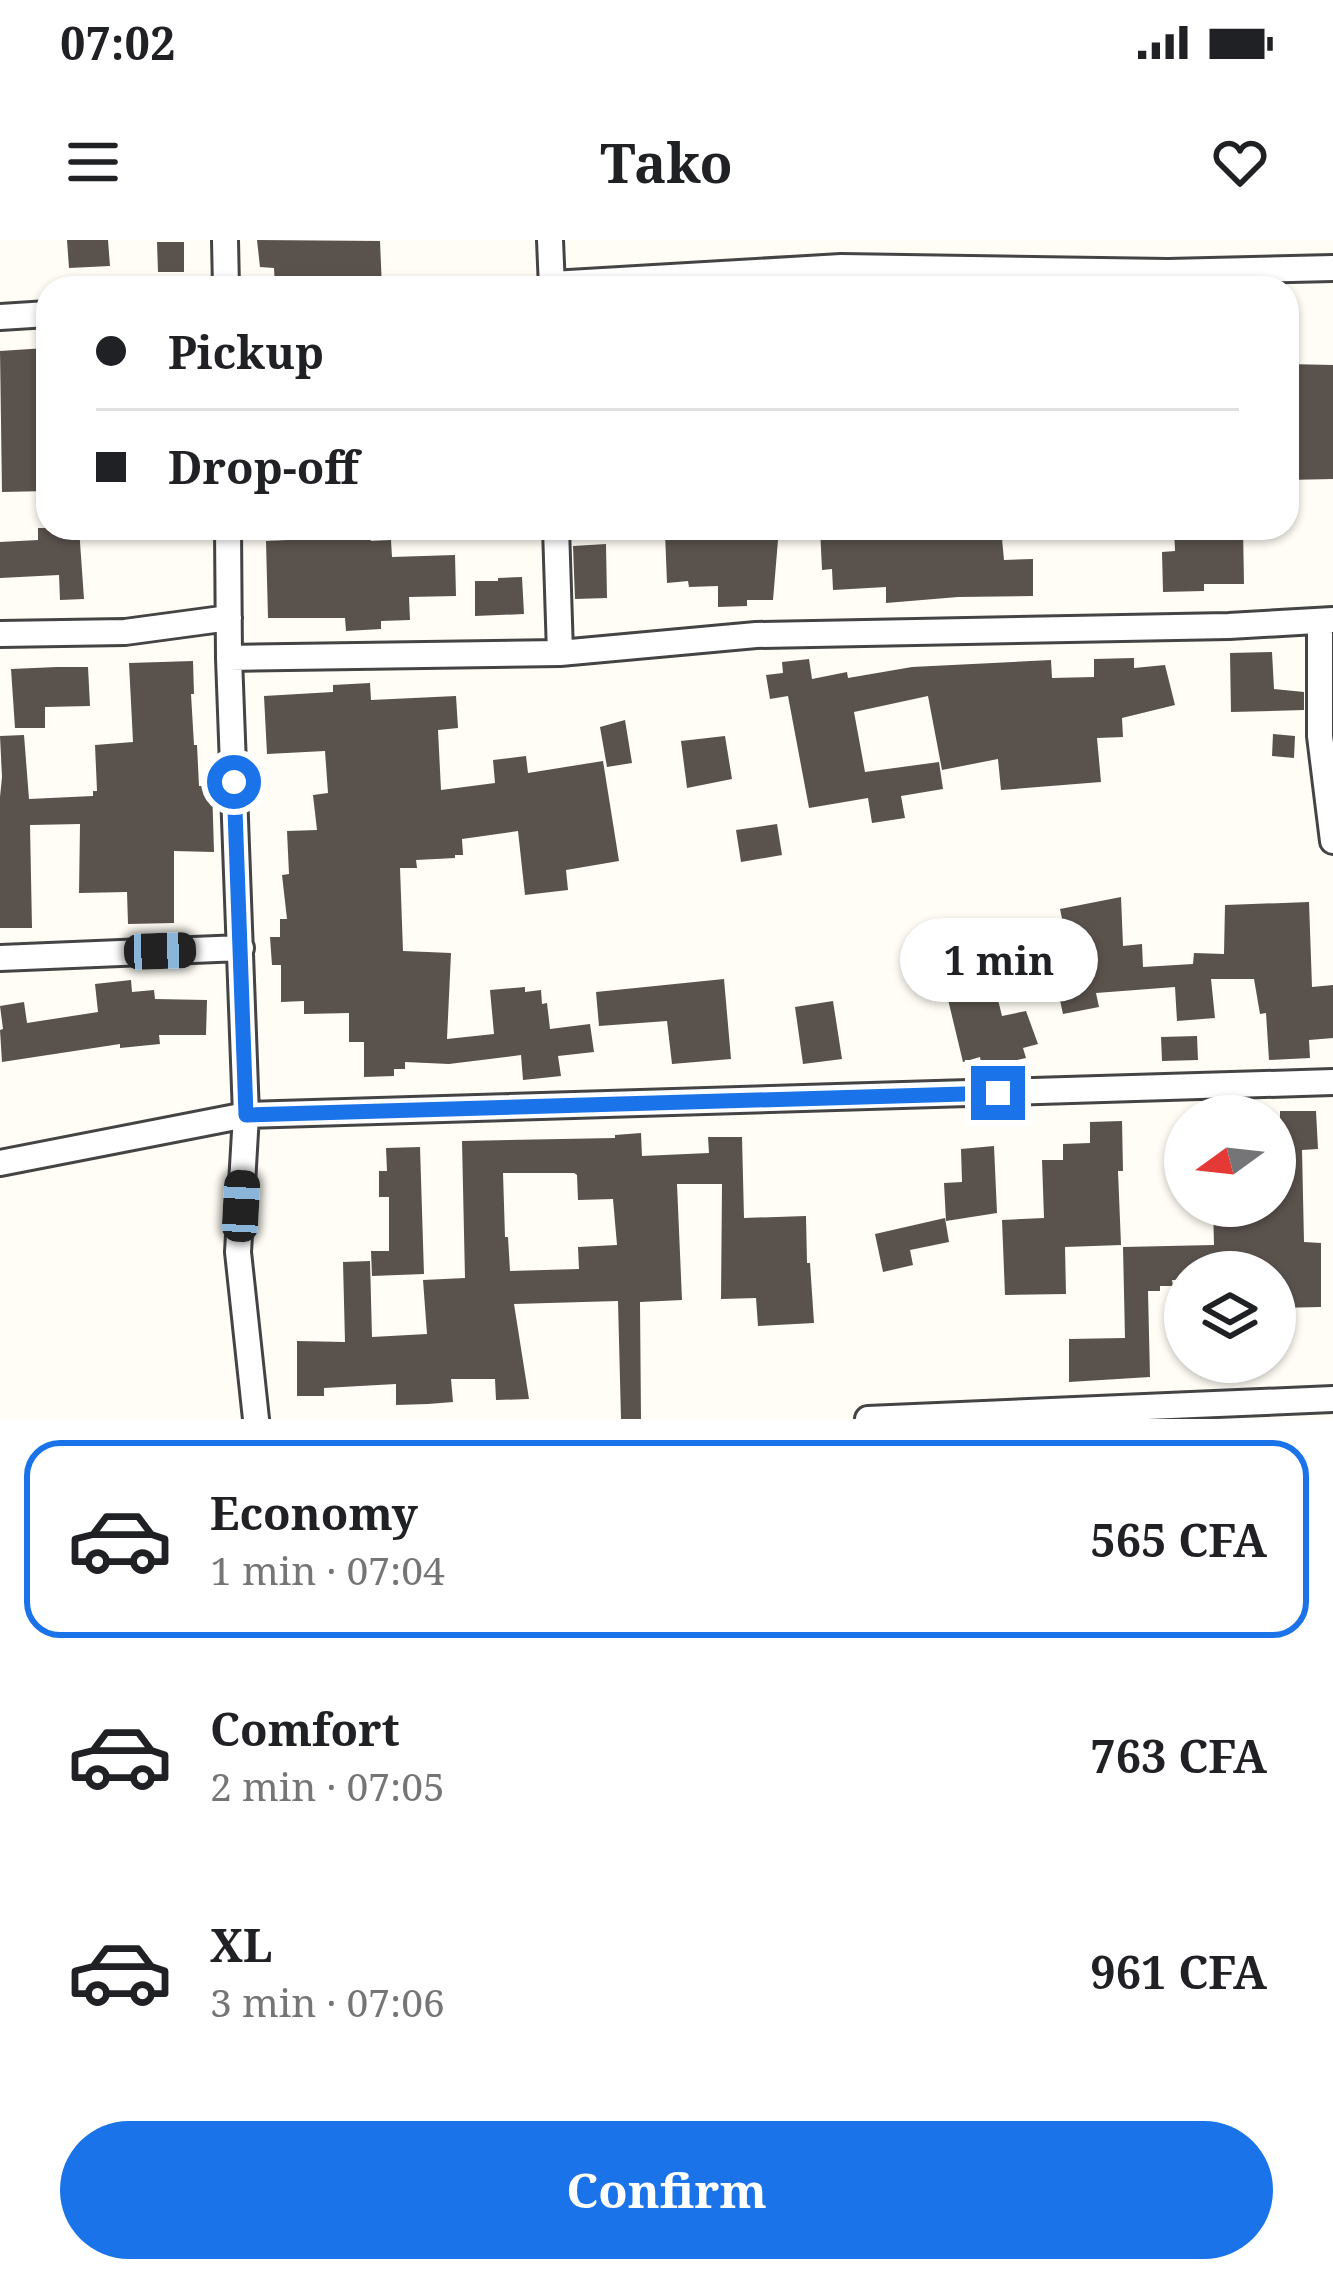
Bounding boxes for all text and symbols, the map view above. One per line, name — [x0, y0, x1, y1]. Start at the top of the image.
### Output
text: 07:02 — [60, 12, 175, 73]
text: Tako — [600, 125, 733, 199]
icon: menu — [60, 129, 126, 195]
icon: heart — [1207, 129, 1273, 195]
text: Pickup — [168, 321, 324, 382]
text: Drop-off — [168, 436, 359, 497]
route start — [207, 755, 261, 809]
callout: 1 min — [899, 919, 1097, 1003]
car — [123, 932, 197, 970]
text: 1 min — [944, 933, 1054, 986]
route end — [971, 1066, 1025, 1120]
north arrow — [1164, 1095, 1296, 1227]
map controls — [1164, 1095, 1296, 1383]
car — [221, 1169, 261, 1243]
button: layers — [1164, 1251, 1296, 1383]
text: Economy — [210, 1482, 418, 1543]
icon: car — [66, 1485, 174, 1593]
text: 565 CFA — [1090, 1509, 1267, 1570]
text: 1 min · 07:04 — [210, 1543, 445, 1596]
text: Comfort — [210, 1698, 400, 1759]
icon: car — [66, 1701, 174, 1809]
text: 763 CFA — [1090, 1725, 1267, 1786]
text: 2 min · 07:05 — [210, 1759, 445, 1812]
text: XL — [210, 1914, 272, 1975]
icon: car — [66, 1917, 174, 2025]
text: 961 CFA — [1090, 1941, 1267, 2002]
text: 3 min · 07:06 — [210, 1975, 445, 2028]
button: Confirm — [60, 2121, 1273, 2259]

